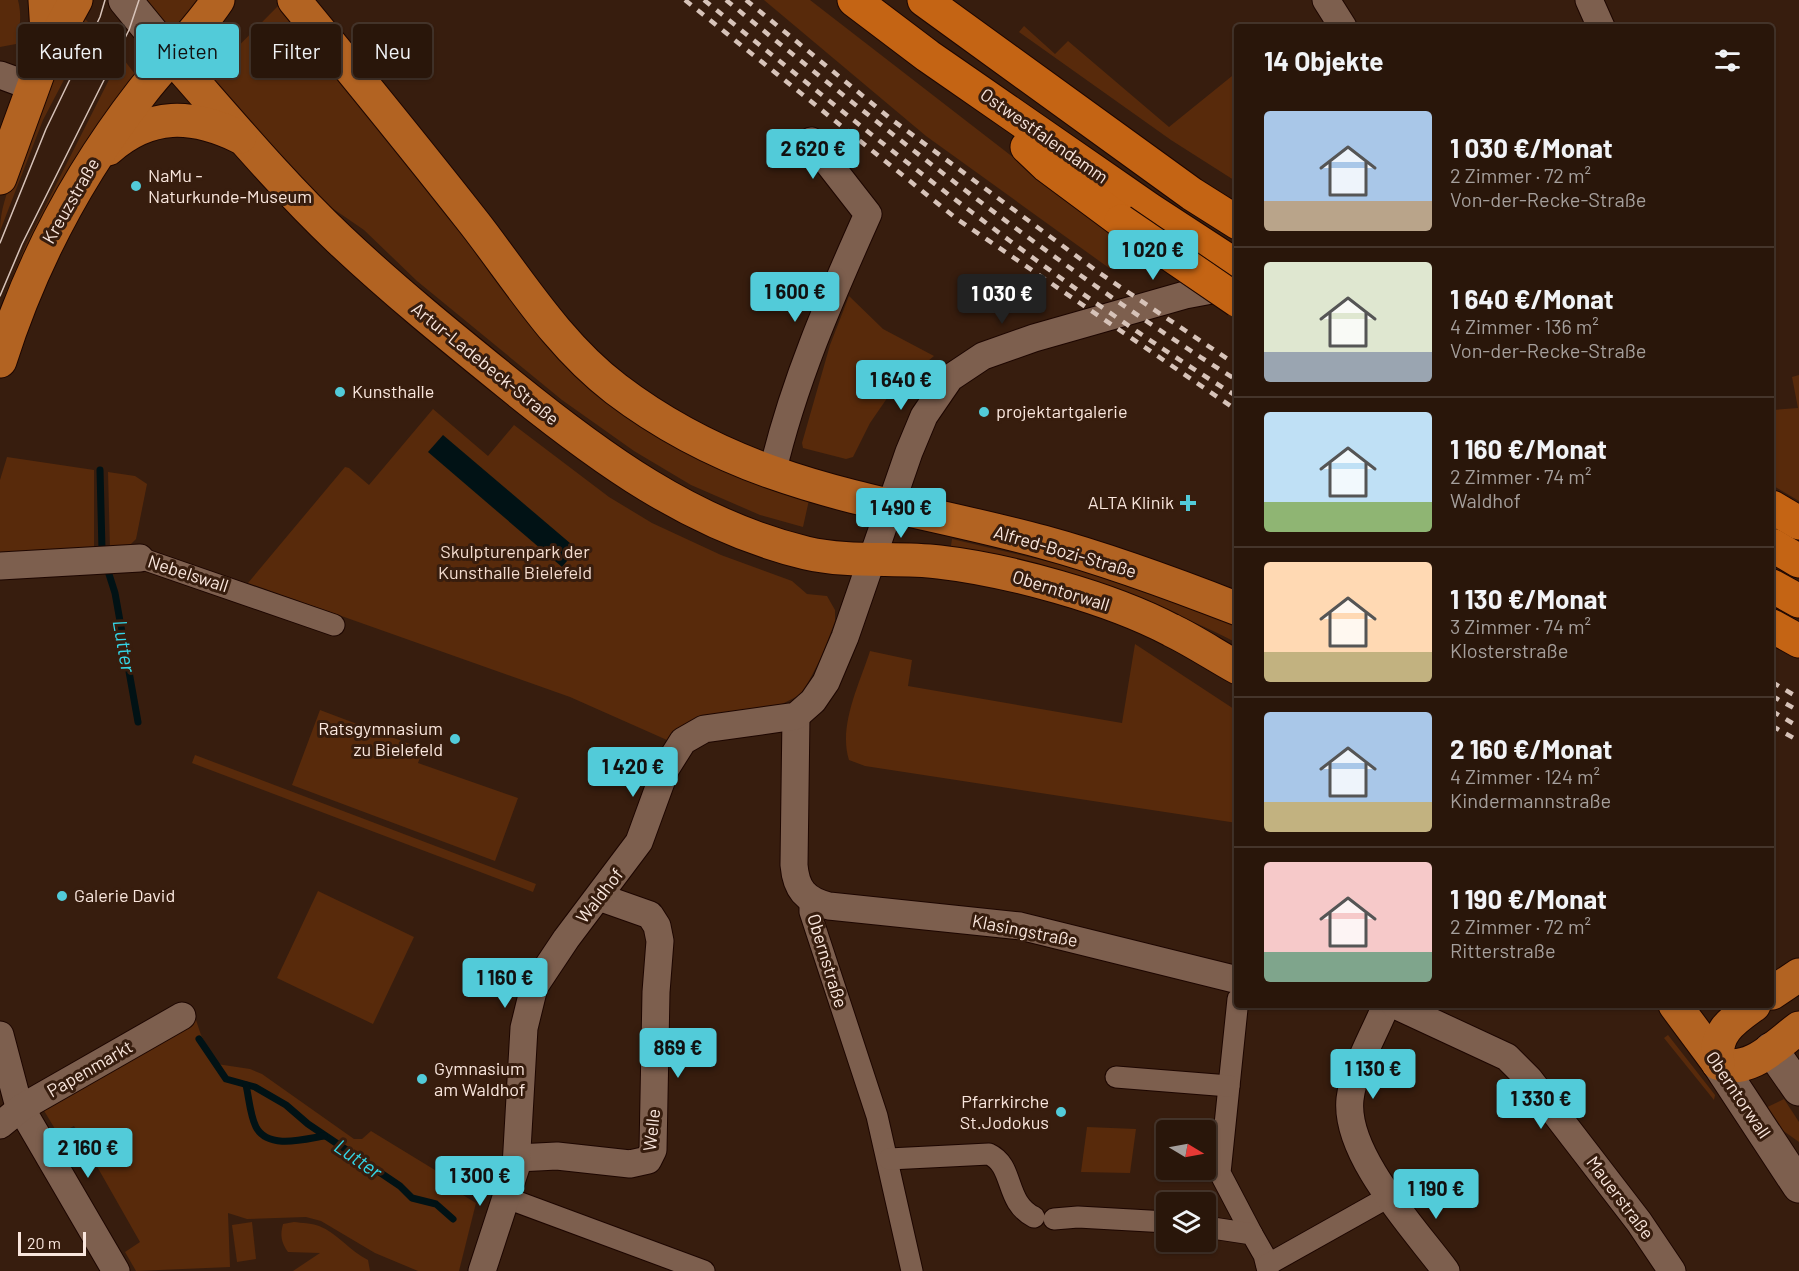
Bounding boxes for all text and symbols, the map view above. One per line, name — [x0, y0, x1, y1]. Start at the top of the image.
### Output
chip: Kaufen — [18, 24, 124, 78]
chip: Mieten — [136, 24, 239, 78]
chip: Filter — [251, 24, 341, 78]
chip: Neu — [353, 24, 432, 78]
icon: filters — [1711, 44, 1744, 77]
text: 14 Objekte — [1264, 45, 1384, 76]
street label: Ostwestfalendamm — [976, 83, 1113, 188]
pin: 2 620 € — [758, 129, 868, 180]
text: 1 030 €/Monat — [1450, 132, 1613, 163]
icon: home — [1312, 135, 1384, 207]
text: 2 620 € — [780, 136, 846, 160]
street label: Kreuzstraße — [37, 154, 103, 247]
text: 2 Zimmer · 72 m² — [1450, 163, 1591, 187]
place label: NaMu - Naturkunde-Museum — [148, 164, 312, 207]
marker: NaMu - Naturkunde-Museum — [129, 179, 143, 193]
text: Von-der-Recke-Straße — [1450, 187, 1647, 211]
pin: 1 020 € — [1098, 230, 1208, 281]
text: 1 020 € — [1122, 237, 1184, 261]
pin: 1 600 € — [740, 272, 850, 323]
pin: 1 030 € — [947, 274, 1057, 325]
text: 1 600 € — [764, 279, 826, 303]
text: 1 030 € — [971, 281, 1033, 305]
text: 1 640 €/Monat — [1450, 283, 1614, 314]
icon: home — [1312, 286, 1384, 358]
street label: Artur-Ladebeck-Straße — [408, 297, 564, 429]
text: 4 Zimmer · 136 m² — [1450, 314, 1599, 338]
text: Von-der-Recke-Straße — [1450, 338, 1647, 362]
pin: 1 640 € — [846, 360, 956, 411]
text: 1 640 € — [870, 367, 932, 391]
place label: Kunsthalle — [352, 380, 434, 402]
marker: Kunsthalle — [333, 385, 347, 399]
place label: projektartgalerie — [996, 400, 1128, 422]
marker: projektartgalerie — [977, 405, 991, 419]
text: 1 160 €/Monat — [1450, 433, 1607, 464]
icon: home — [1312, 436, 1384, 508]
text: 2 Zimmer · 74 m² — [1450, 464, 1591, 488]
pin: 1 490 € — [846, 488, 956, 539]
text: Waldhof — [1450, 488, 1521, 512]
place label: ALTA Klinik — [1088, 491, 1174, 513]
marker: ALTA Klinik — [1179, 494, 1197, 512]
text: 1 490 € — [870, 495, 932, 519]
street label: Alfred-Bozi-Straße — [991, 520, 1139, 582]
park label: Skulpturenpark der Kunsthalle Bielefeld — [438, 540, 592, 583]
street label: Nebelswall — [145, 550, 231, 596]
street label: Oberntorwall — [1010, 565, 1112, 615]
text: 1 130 €/Monat — [1450, 583, 1607, 614]
icon: home — [1312, 586, 1384, 658]
text: 3 Zimmer · 74 m² — [1450, 614, 1591, 638]
water label: Lutter — [109, 618, 142, 675]
text: Klosterstraße — [1450, 638, 1568, 662]
place label: Ratsgymnasium zu Bielefeld — [318, 717, 443, 760]
marker: Ratsgymnasium zu Bielefeld — [448, 732, 462, 746]
text: 2 160 €/Monat — [1450, 733, 1612, 764]
icon: home — [1312, 736, 1384, 808]
pin: 1 420 € — [578, 747, 688, 798]
text: 1 420 € — [602, 754, 664, 778]
text: 4 Zimmer · 124 m² — [1450, 764, 1600, 788]
text: Kindermannstraße — [1450, 788, 1611, 812]
street label: Waldhof — [571, 863, 628, 927]
text: 1 190 €/Monat — [1450, 883, 1607, 914]
place label: Galerie David — [74, 884, 175, 906]
icon: home — [1312, 886, 1384, 958]
marker: Galerie David — [55, 889, 69, 903]
street label: Klasingstraße — [970, 909, 1080, 951]
street label: Obernstraße — [803, 911, 853, 1010]
text: 2 Zimmer · 72 m² — [1450, 914, 1591, 938]
text: Ritterstraße — [1450, 938, 1556, 962]
pin: 1 160 € — [450, 958, 560, 1009]
text: 1 160 € — [477, 965, 533, 989]
pin: 869 € — [636, 1028, 720, 1079]
street label: Papenmarkt — [43, 1035, 136, 1101]
text: 869 € — [654, 1035, 702, 1059]
street label: Oberntorwall — [1702, 1047, 1776, 1142]
pin: 1 130 € — [1318, 1049, 1428, 1100]
text: 1 130 € — [1344, 1056, 1402, 1080]
place label: Gymnasium am Waldhof — [434, 1057, 525, 1100]
marker: Gymnasium am Waldhof — [415, 1072, 429, 1086]
pin: 1 330 € — [1486, 1079, 1596, 1130]
text: 1 330 € — [1511, 1086, 1571, 1110]
place label: Pfarrkirche St.Jodokus — [960, 1090, 1049, 1133]
marker: Pfarrkirche St.Jodokus — [1054, 1105, 1068, 1119]
street label: Welle — [638, 1108, 664, 1152]
north arrow — [1156, 1120, 1216, 1180]
map controls — [1156, 1120, 1216, 1252]
pin: 2 160 € — [33, 1128, 143, 1179]
water label: Lutter — [330, 1133, 388, 1184]
text: 2 160 € — [57, 1135, 119, 1159]
street label: Mauerstraße — [1582, 1152, 1659, 1243]
pin: 1 300 € — [425, 1156, 535, 1207]
text: 1 300 € — [449, 1163, 511, 1187]
pin: 1 190 € — [1381, 1169, 1491, 1220]
text: 1 190 € — [1408, 1176, 1464, 1200]
button: layers — [1156, 1192, 1216, 1252]
scale bar — [18, 1229, 86, 1256]
text: 20 m — [27, 1233, 61, 1252]

